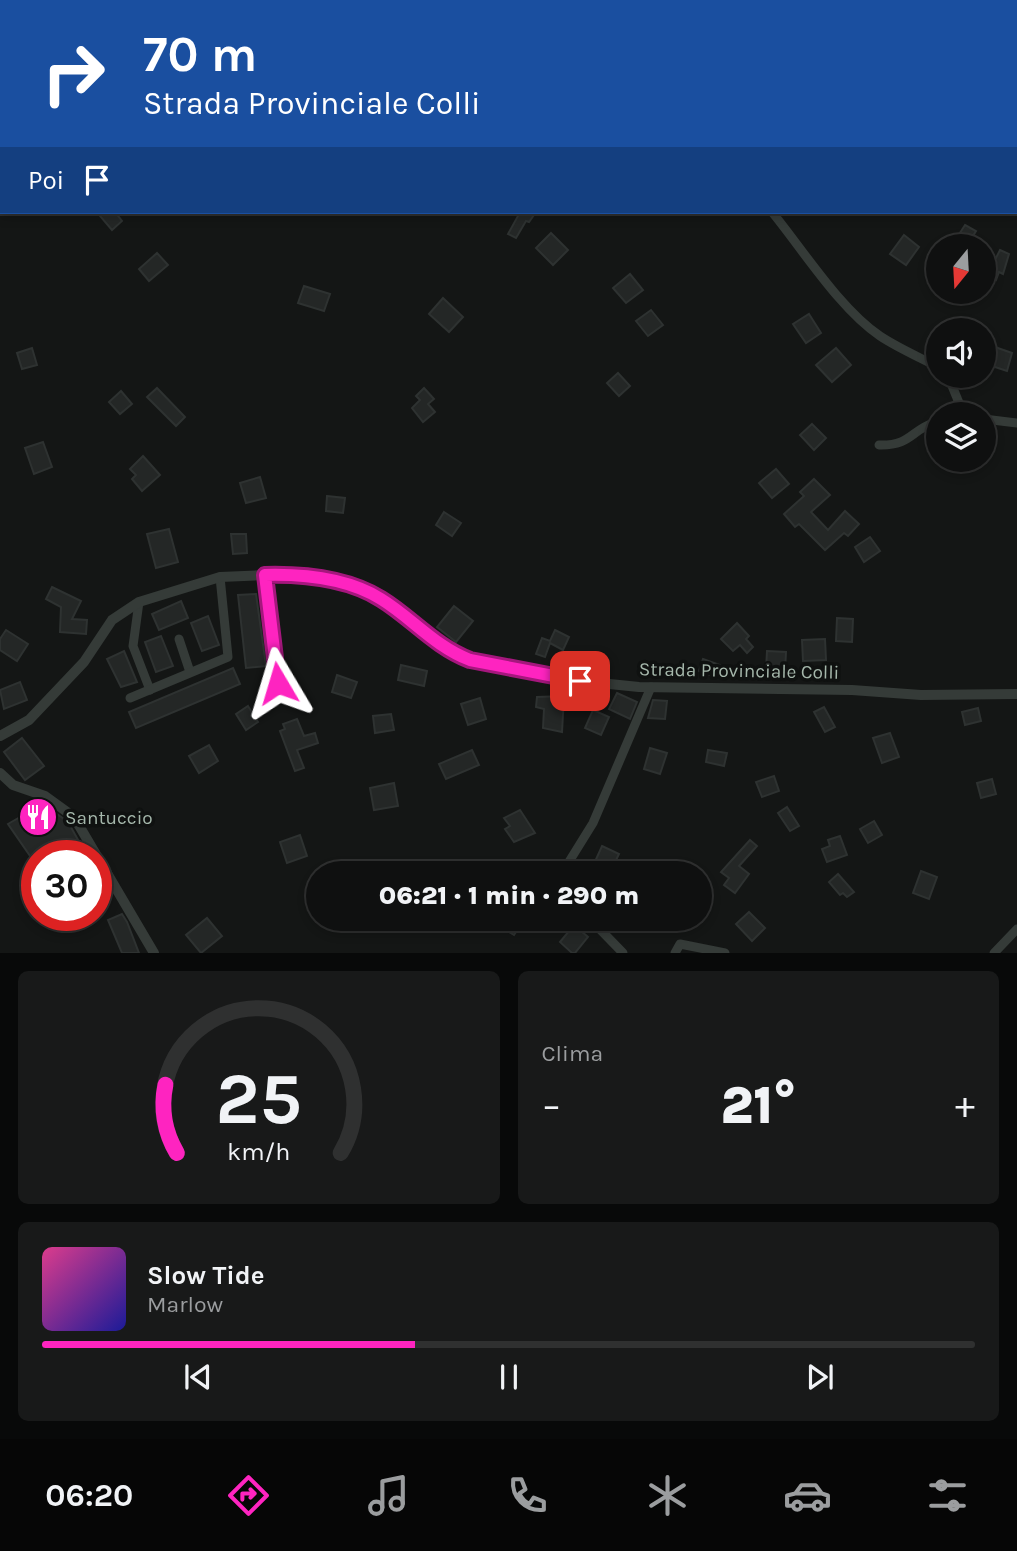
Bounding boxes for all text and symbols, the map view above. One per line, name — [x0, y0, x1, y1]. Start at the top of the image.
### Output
text: 70 m — [143, 26, 257, 83]
icon: right — [28, 28, 119, 119]
text: Strada Provinciale Colli — [143, 85, 481, 122]
icon: arrive — [78, 161, 116, 199]
text: Poi — [28, 165, 64, 196]
north arrow — [926, 234, 996, 304]
map controls — [926, 234, 996, 472]
button: sound — [926, 318, 996, 388]
button: layers — [926, 402, 996, 472]
position arrow — [241, 646, 315, 720]
pin — [550, 651, 610, 711]
street label: Strada Provinciale Colli — [639, 658, 839, 684]
icon: arrive — [561, 662, 599, 700]
restaurant icon: Santuccio — [17, 796, 59, 838]
place label: Santuccio — [65, 807, 153, 829]
speed limit sign: 30 — [21, 840, 112, 931]
text: 06:21 · 1 min · 290 m — [379, 880, 639, 911]
text: Clima — [542, 1040, 603, 1067]
text: 25 — [216, 1057, 302, 1142]
text: 21° — [720, 1075, 796, 1136]
text: − — [542, 1083, 561, 1128]
text: + — [955, 1083, 975, 1128]
text: km/h — [227, 1137, 290, 1166]
text: Slow Tide — [147, 1260, 265, 1291]
text: Marlow — [147, 1291, 223, 1318]
icon: previous — [179, 1358, 217, 1396]
icon: pause — [490, 1358, 528, 1396]
icon: next — [801, 1358, 839, 1396]
icon: directions — [224, 1471, 273, 1520]
icon: music — [364, 1471, 413, 1520]
icon: phone — [503, 1471, 552, 1520]
icon: climate — [643, 1471, 692, 1520]
icon: car — [783, 1471, 832, 1520]
icon: filters — [923, 1471, 972, 1520]
text: 06:20 — [45, 1477, 133, 1514]

